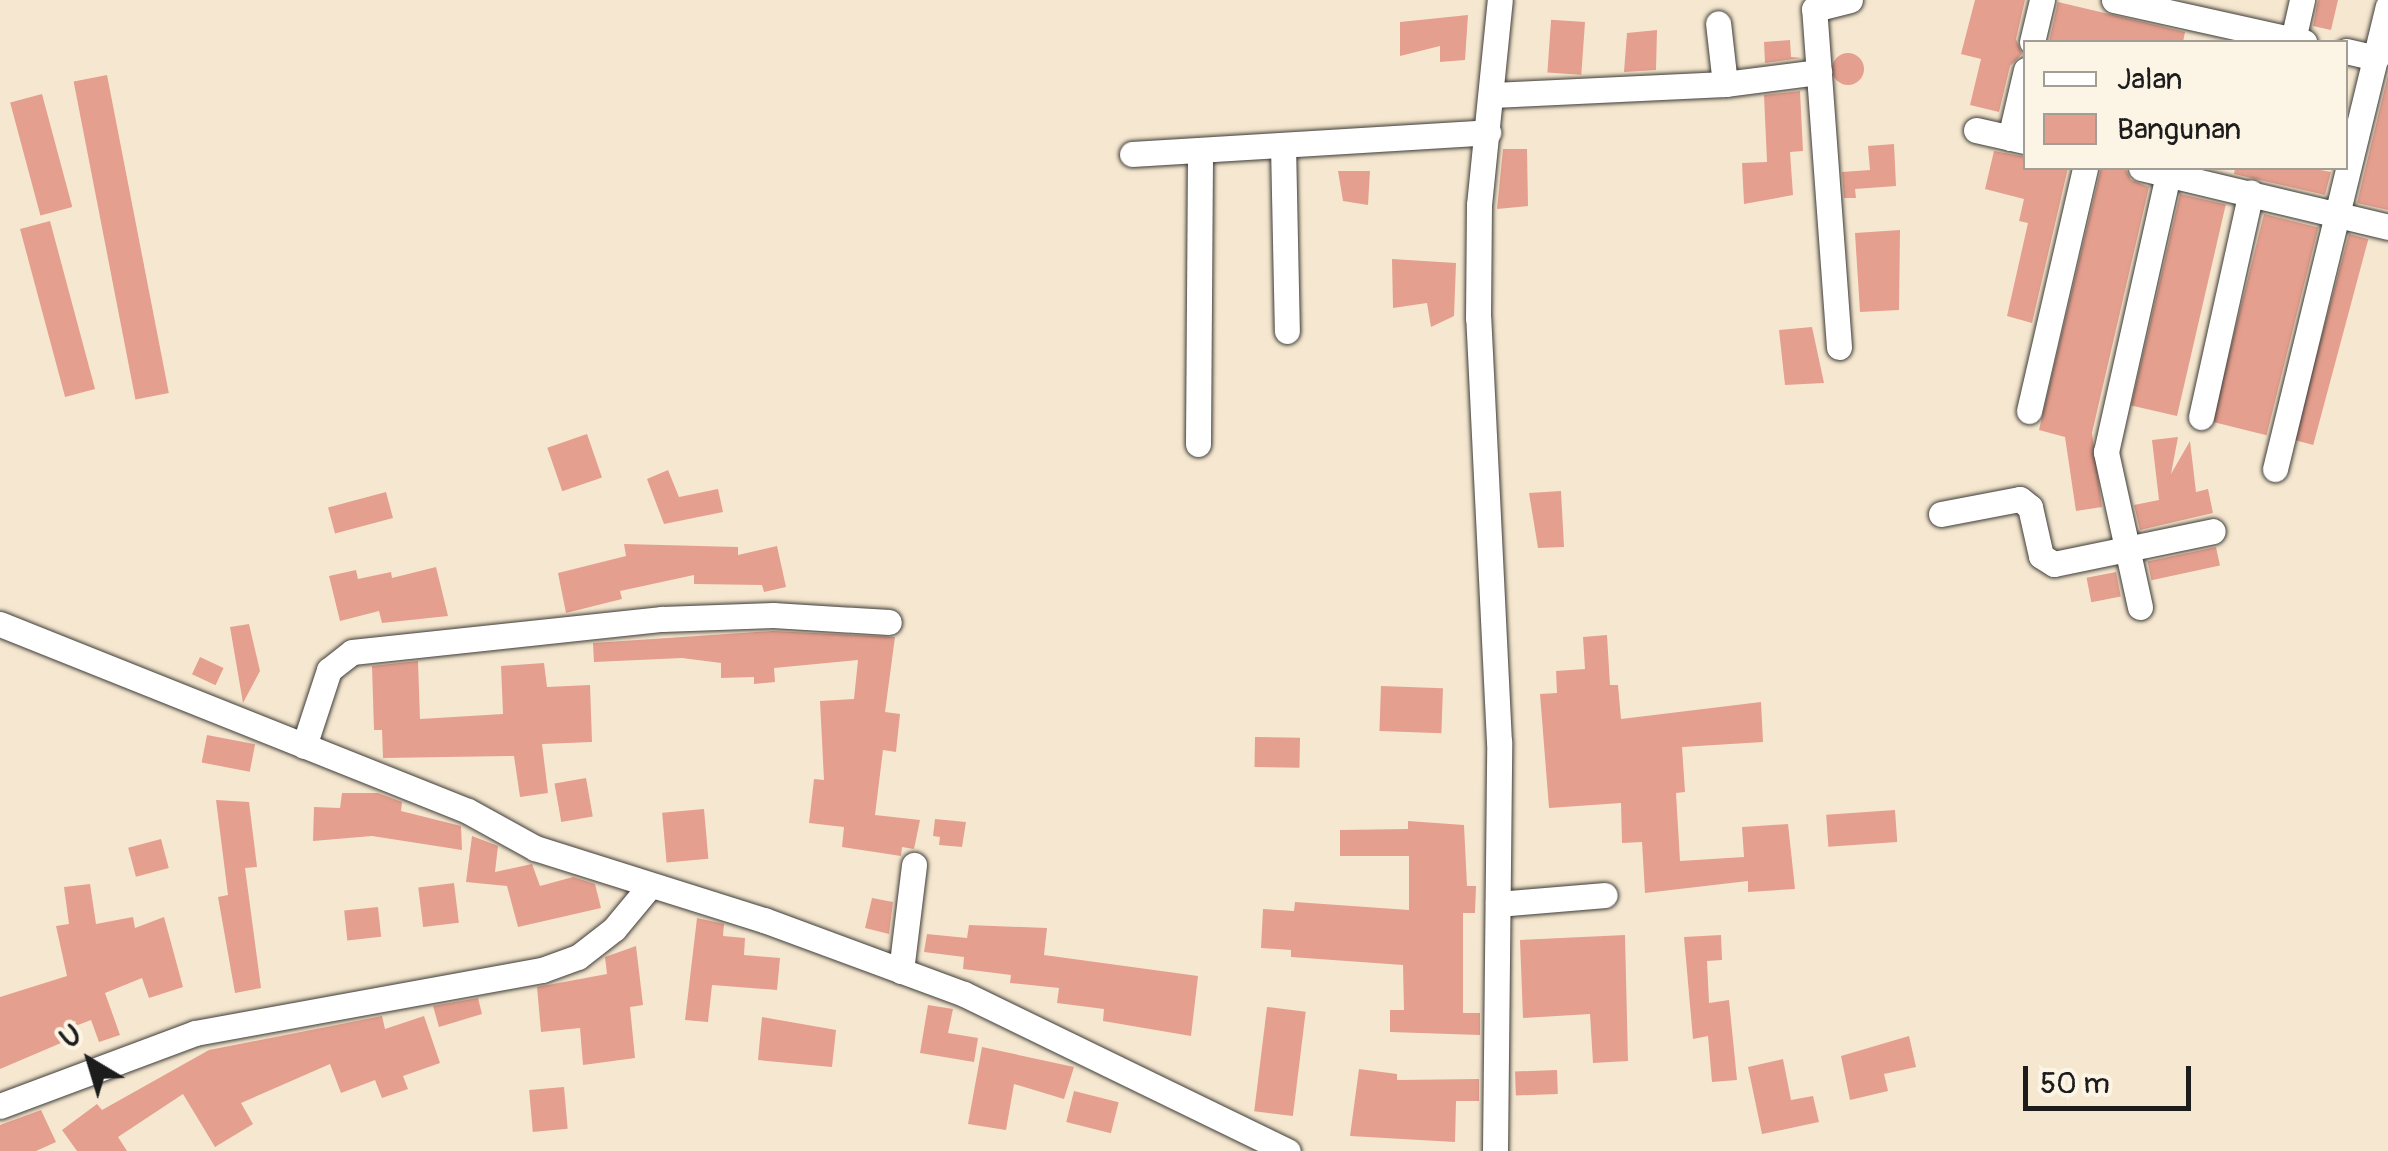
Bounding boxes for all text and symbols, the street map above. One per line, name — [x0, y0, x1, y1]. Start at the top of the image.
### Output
legend — [2023, 40, 2348, 170]
text: Jalan — [2117, 61, 2183, 98]
text: Bangunan — [2117, 111, 2241, 148]
north arrow — [40, 1011, 140, 1111]
text: U — [53, 1017, 89, 1056]
scale bar — [2028, 1046, 2196, 1108]
text: 50 m — [2040, 1065, 2110, 1102]

